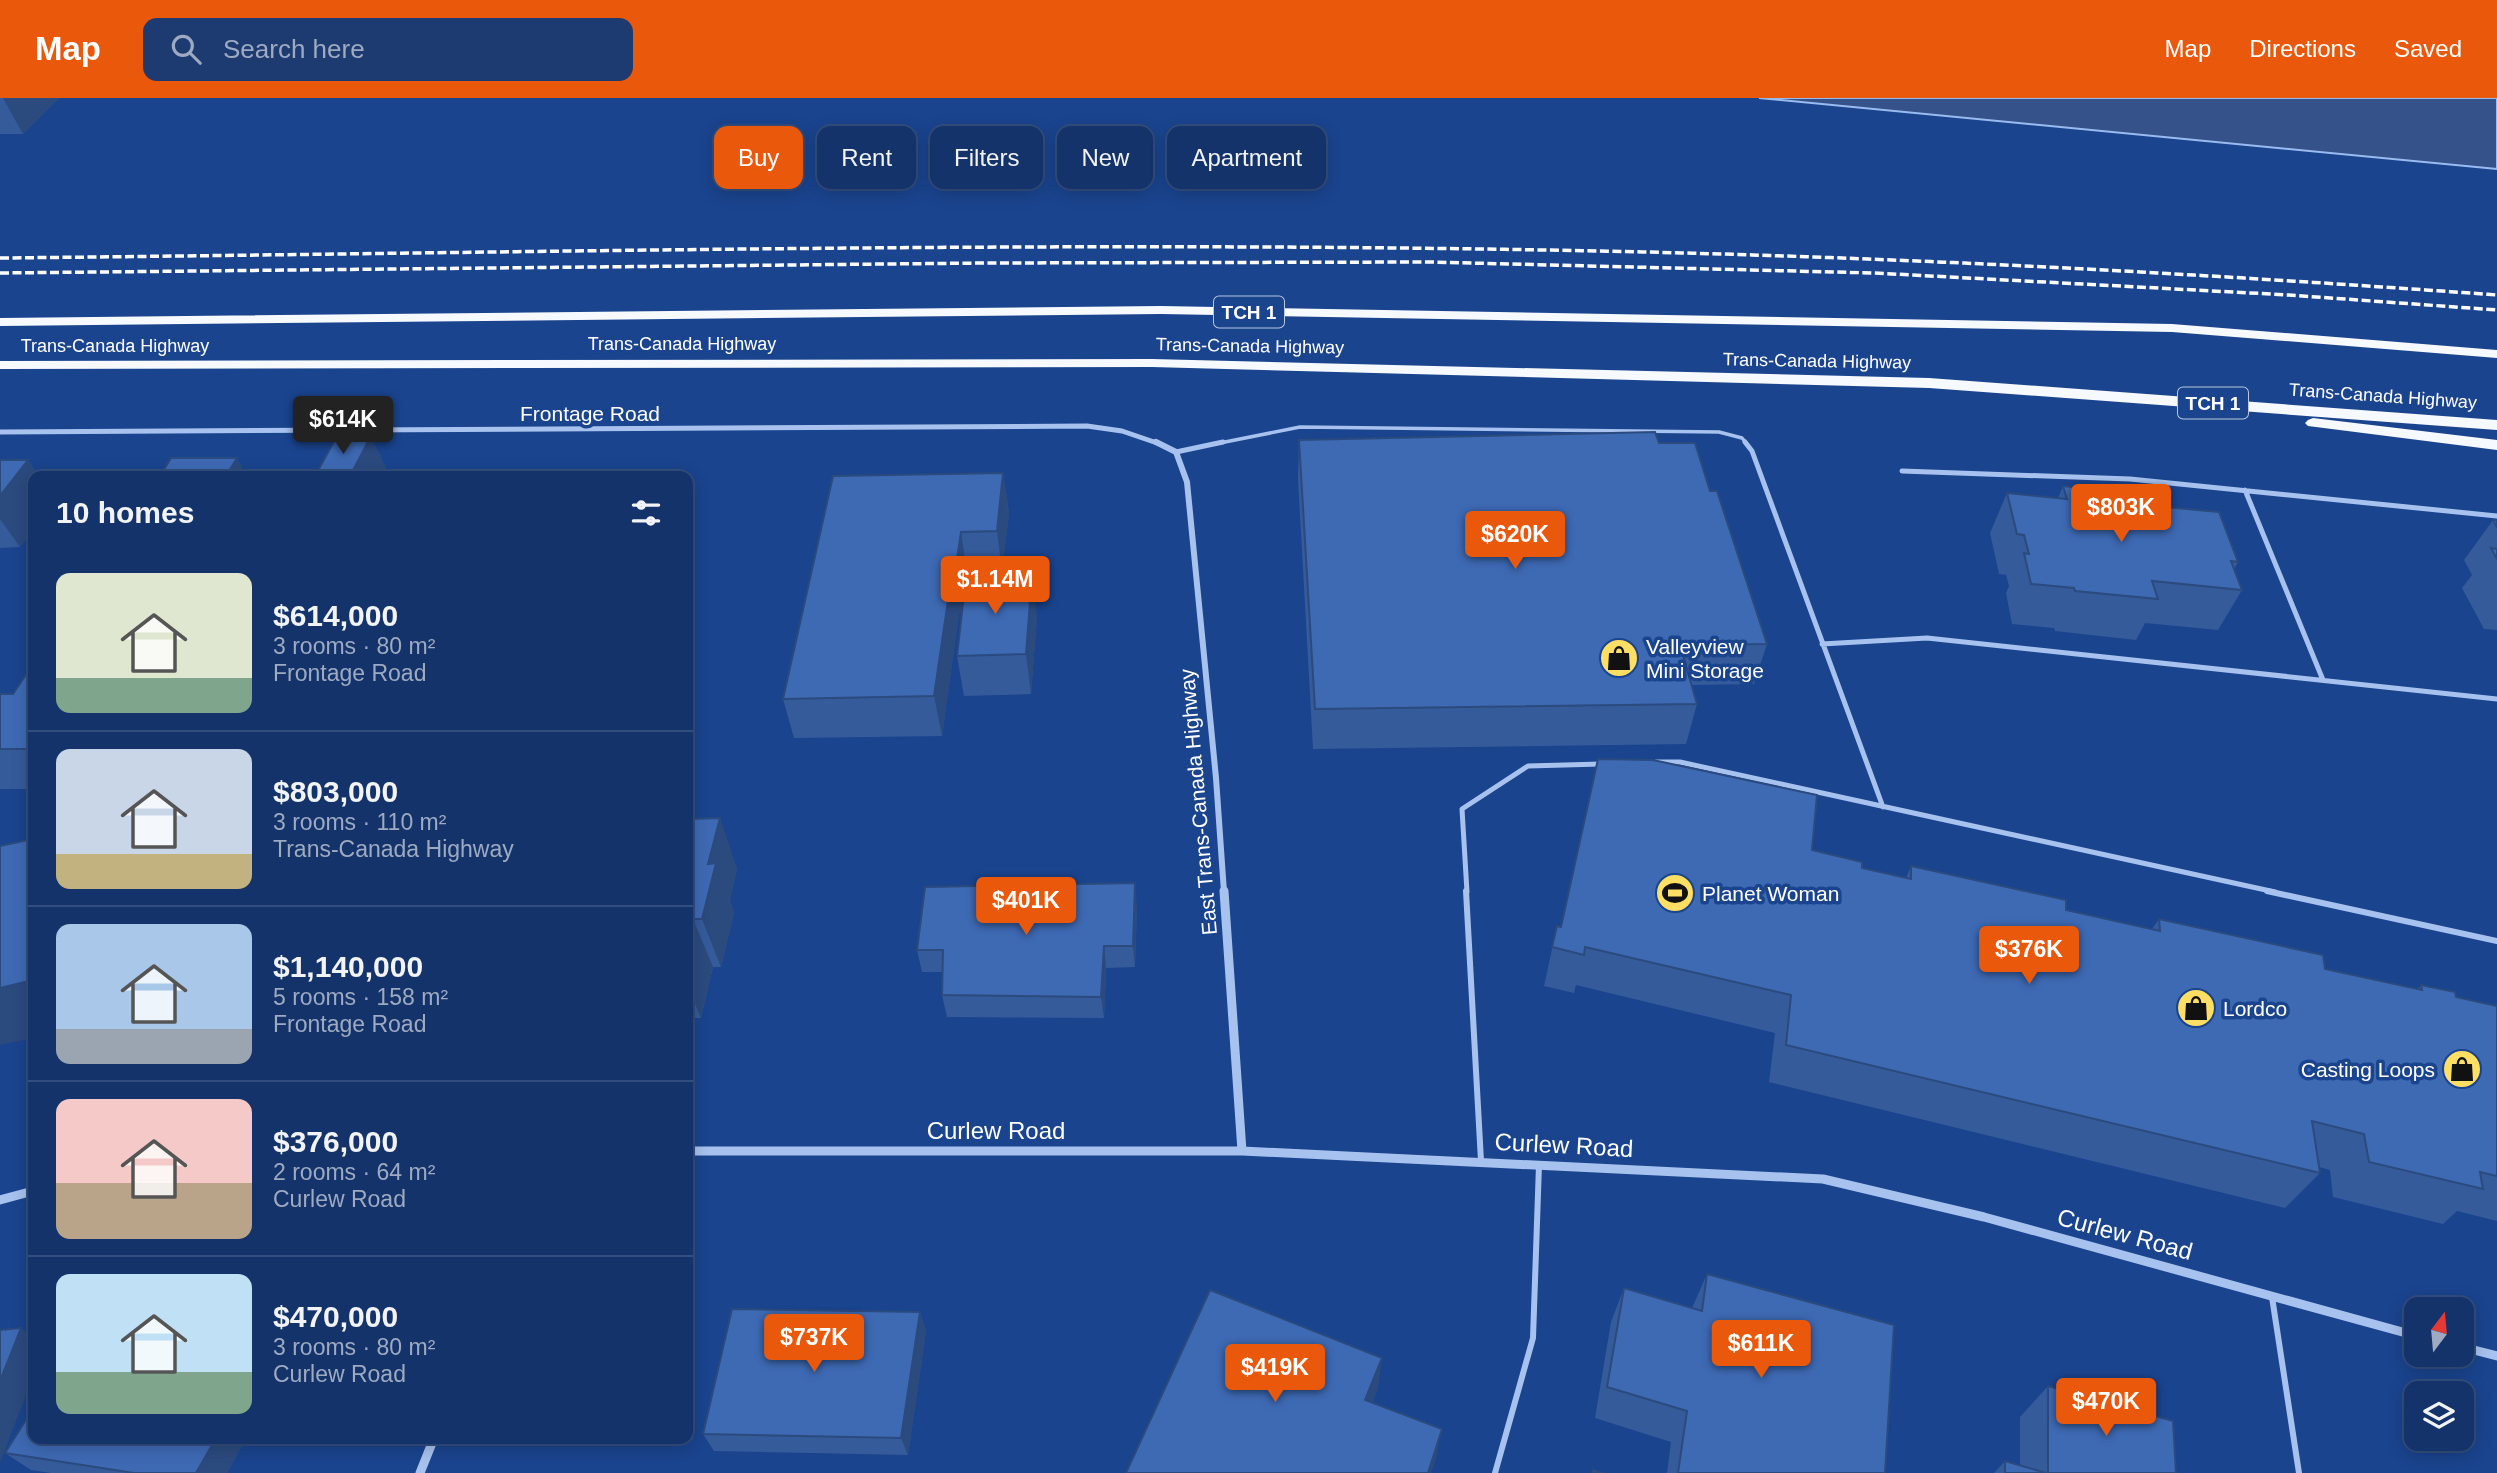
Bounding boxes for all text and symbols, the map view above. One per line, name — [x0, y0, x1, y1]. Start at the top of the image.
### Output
search box — [143, 18, 633, 81]
text: Map — [35, 30, 101, 67]
icon: search — [167, 30, 205, 68]
text: Search here — [223, 34, 365, 64]
text: Map — [2165, 35, 2211, 62]
text: Directions — [2249, 35, 2356, 62]
text: Saved — [2394, 35, 2462, 62]
chip: Buy — [714, 126, 803, 189]
chip: Rent — [817, 126, 916, 189]
chip: Filters — [930, 126, 1043, 189]
chip: New — [1057, 126, 1153, 189]
chip: Apartment — [1167, 126, 1326, 189]
road number: TCH 1 — [1214, 296, 1284, 328]
street label: Trans-Canada Highway — [588, 334, 776, 354]
street label: Trans-Canada Highway — [1156, 334, 1344, 358]
street label: Trans-Canada Highway — [21, 336, 209, 356]
street label: Trans-Canada Highway — [1723, 349, 1911, 373]
street label: Trans-Canada Highway — [2288, 379, 2478, 413]
road number: TCH 1 — [2178, 388, 2248, 418]
pin: $614K — [294, 396, 392, 456]
street label: Frontage Road — [520, 402, 660, 425]
text: $614K — [309, 406, 377, 432]
pin: $803K — [2072, 484, 2170, 544]
icon: filters — [627, 494, 665, 532]
text: $803K — [2087, 494, 2155, 520]
text: 10 homes — [56, 496, 194, 529]
pin: $620K — [1466, 512, 1564, 571]
text: $620K — [1481, 521, 1549, 547]
pin: $1.14M — [938, 556, 1052, 616]
text: $1.14M — [957, 566, 1033, 592]
text: $614,000 — [273, 599, 398, 632]
icon: home — [112, 601, 196, 685]
text: 3 rooms · 80 m² — [273, 633, 435, 659]
place label: Valleyview Mini Storage — [1646, 635, 1764, 682]
shop icon: Valleyview Mini Storage — [1598, 637, 1640, 679]
text: Frontage Road — [273, 660, 426, 686]
street label: East Trans-Canada Highway — [1175, 667, 1221, 936]
text: $803,000 — [273, 775, 398, 808]
icon: home — [112, 777, 196, 861]
text: 3 rooms · 110 m² — [273, 809, 446, 835]
text: Trans-Canada Highway — [273, 836, 514, 862]
sports icon: Planet Woman — [1654, 872, 1696, 914]
pin: $401K — [977, 878, 1075, 937]
place label: Planet Woman — [1702, 882, 1839, 905]
text: $401K — [992, 887, 1060, 913]
pin: $376K — [1980, 926, 2078, 986]
text: $376K — [1995, 936, 2063, 962]
text: $1,140,000 — [273, 950, 423, 983]
icon: home — [112, 952, 196, 1036]
text: 5 rooms · 158 m² — [273, 984, 448, 1010]
shop icon: Lordco — [2175, 987, 2217, 1029]
place label: Lordco — [2223, 997, 2287, 1020]
text: Frontage Road — [273, 1011, 426, 1037]
shop icon: Casting Loops — [2441, 1048, 2483, 1090]
place label: Casting Loops — [2301, 1058, 2435, 1081]
street label: Curlew Road — [927, 1117, 1065, 1144]
text: $376,000 — [273, 1125, 398, 1158]
icon: home — [112, 1127, 196, 1211]
street label: Curlew Road — [1494, 1128, 1634, 1162]
text: 2 rooms · 64 m² — [273, 1159, 435, 1185]
text: Curlew Road — [273, 1186, 406, 1212]
street label: Curlew Road — [2055, 1203, 2195, 1265]
north arrow — [2404, 1297, 2474, 1367]
map controls — [2404, 1297, 2474, 1451]
text: $470,000 — [273, 1300, 398, 1333]
icon: home — [112, 1302, 196, 1386]
pin: $737K — [765, 1314, 863, 1374]
pin: $611K — [1712, 1320, 1810, 1380]
text: $737K — [780, 1324, 848, 1350]
text: $611K — [1728, 1330, 1794, 1356]
text: 3 rooms · 80 m² — [273, 1334, 435, 1360]
pin: $419K — [1226, 1344, 1324, 1404]
text: $419K — [1241, 1354, 1309, 1380]
text: Curlew Road — [273, 1361, 406, 1387]
pin: $470K — [2057, 1378, 2155, 1438]
button: layers — [2404, 1381, 2474, 1451]
text: $470K — [2072, 1388, 2140, 1414]

